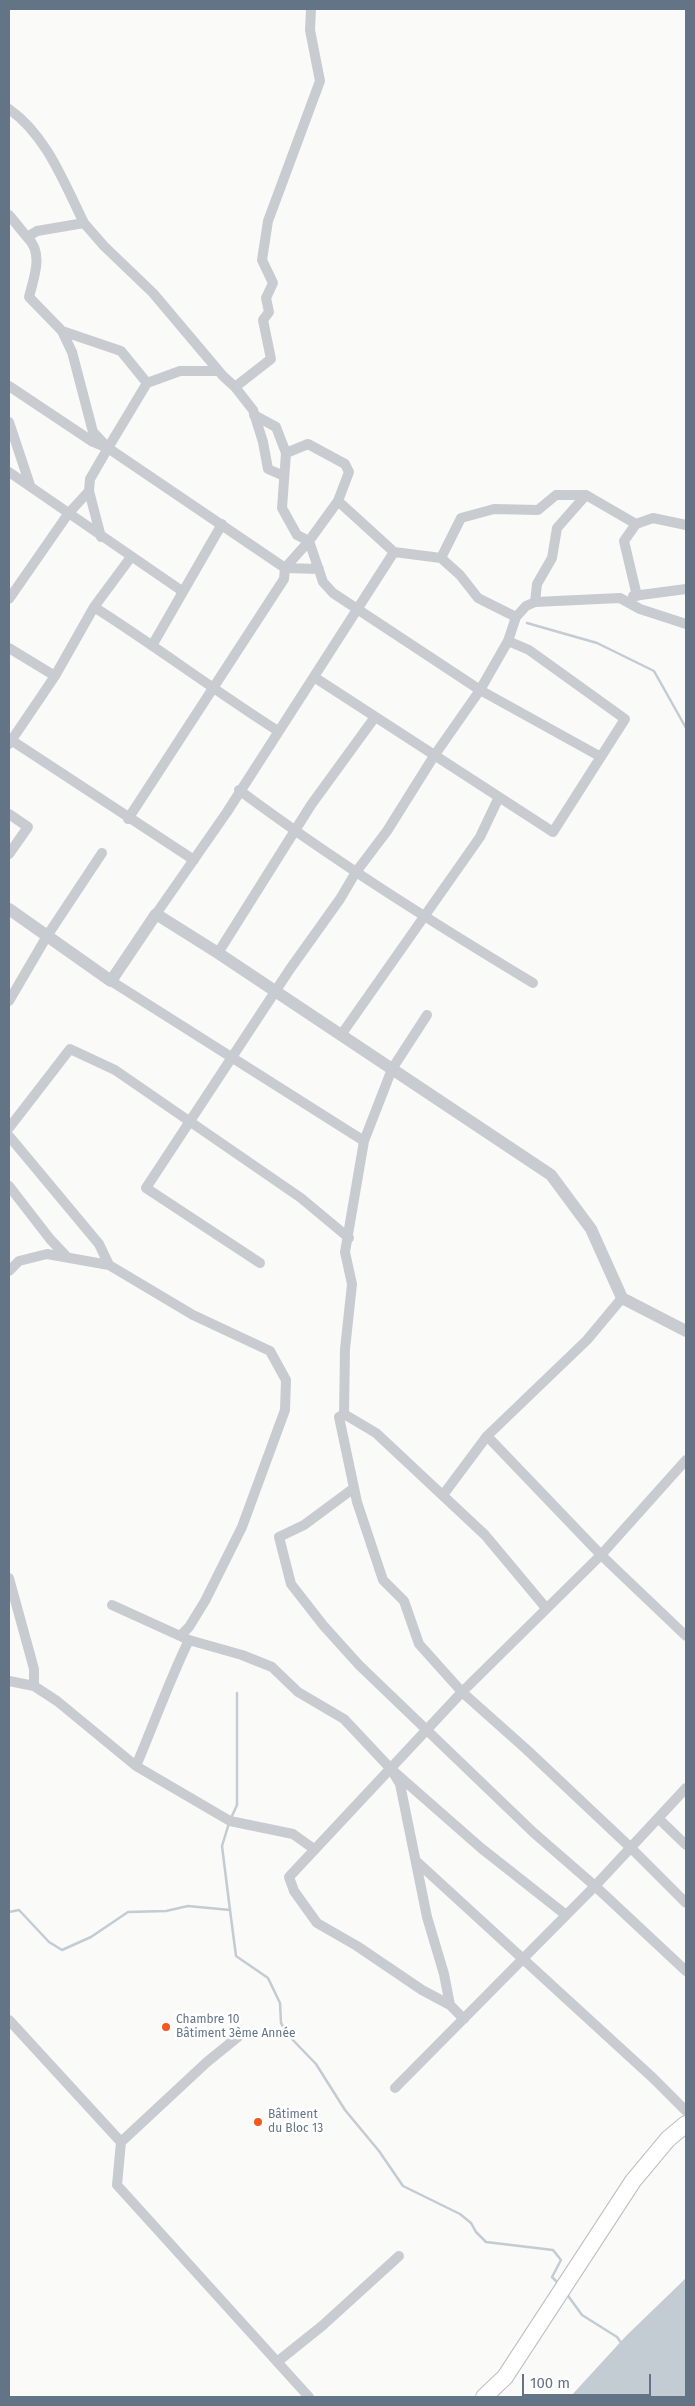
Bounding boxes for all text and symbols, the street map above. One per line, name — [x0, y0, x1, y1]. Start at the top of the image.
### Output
place label: Chambre 10 Bâtiment 3ème Année — [176, 2013, 295, 2041]
marker: Chambre 10 Bâtiment 3ème Année — [160, 2021, 172, 2033]
place label: Bâtiment du Bloc 13 — [268, 2108, 323, 2136]
marker: Bâtiment du Bloc 13 — [252, 2116, 264, 2128]
scale bar — [525, 2364, 654, 2396]
text: 100 m — [530, 2374, 570, 2392]

